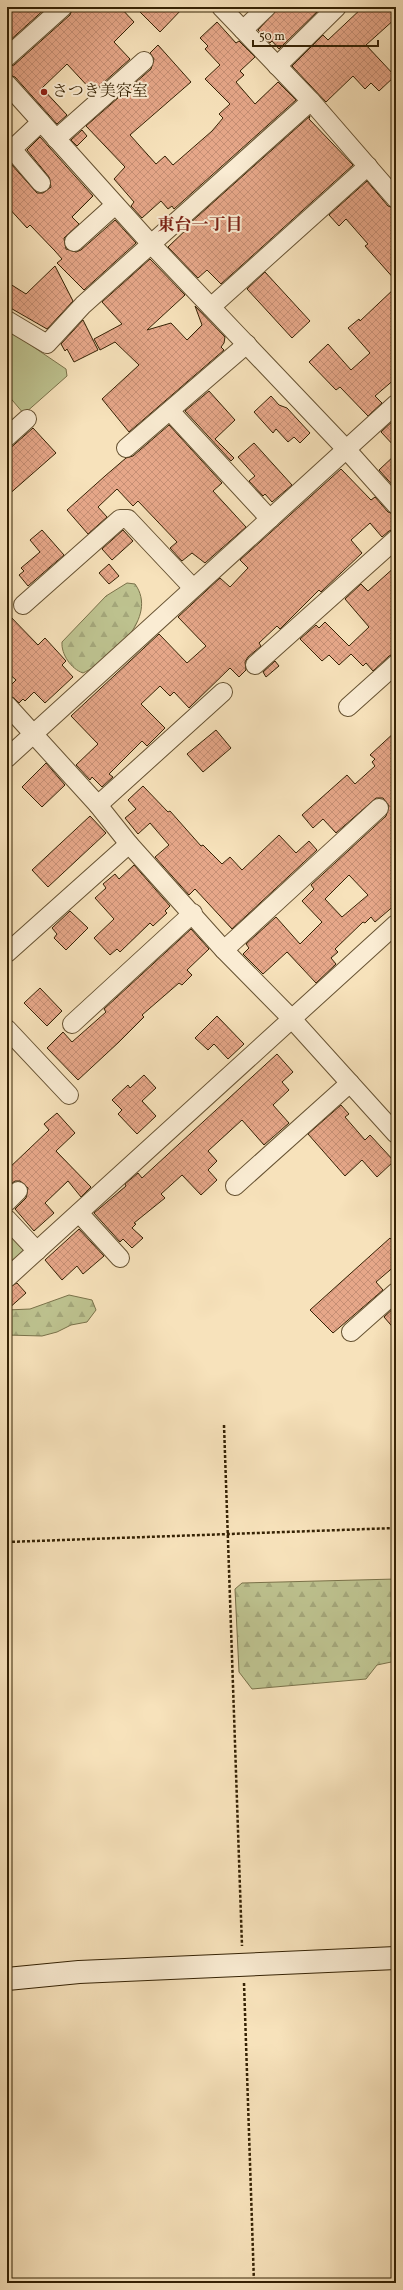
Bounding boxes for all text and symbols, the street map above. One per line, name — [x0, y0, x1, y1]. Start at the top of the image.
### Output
scale bar — [253, 22, 378, 48]
text: 50 m — [259, 29, 285, 45]
place label: さつき美容室 — [52, 81, 148, 103]
marker: さつき美容室 — [39, 87, 49, 97]
district label: 東台一丁目 — [158, 214, 243, 237]

